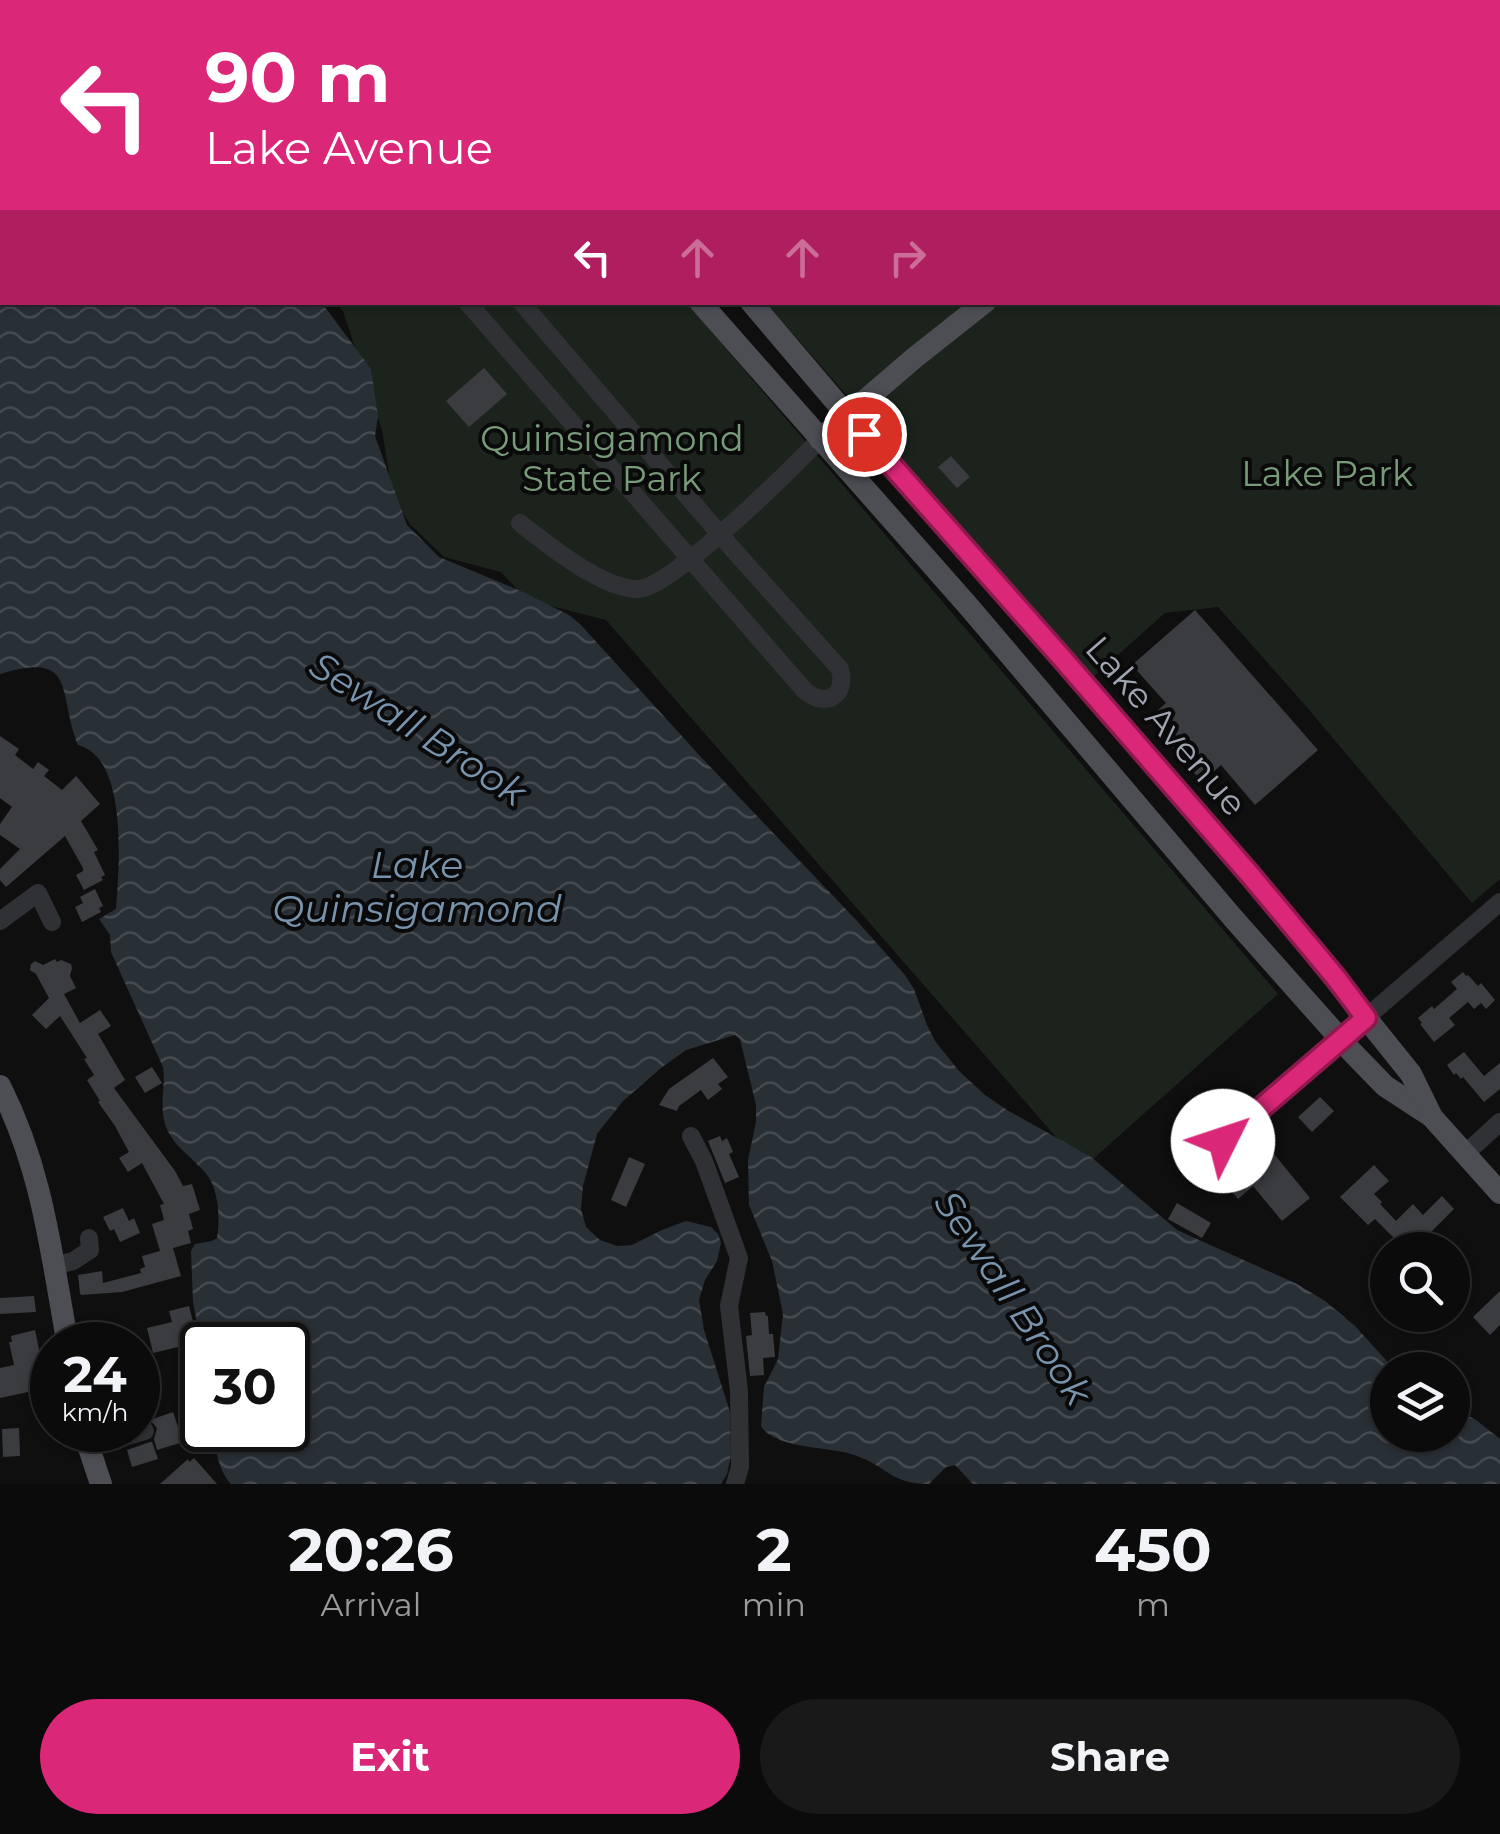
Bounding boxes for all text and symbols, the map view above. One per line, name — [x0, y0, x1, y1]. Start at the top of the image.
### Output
text: 90 m — [205, 34, 390, 120]
icon: left — [40, 40, 170, 170]
text: Lake Avenue — [205, 120, 493, 175]
icon: left — [565, 230, 620, 285]
icon: ahead — [670, 230, 725, 285]
icon: ahead — [775, 230, 830, 285]
icon: right — [880, 230, 935, 285]
pin — [822, 392, 907, 477]
icon: arrive — [837, 407, 892, 462]
park label: Quinsigamond State Park — [480, 417, 744, 500]
park label: Lake Park — [1241, 452, 1413, 495]
street label: Lake Avenue — [1077, 627, 1256, 824]
water label: Sewall Brook — [301, 641, 536, 817]
water label: Lake Quinsigamond — [272, 841, 562, 932]
position arrow — [1171, 1089, 1275, 1193]
water label: Sewall Brook — [924, 1182, 1103, 1415]
map controls — [1370, 1232, 1470, 1452]
button: search — [1370, 1232, 1470, 1332]
speed limit sign: 30 — [180, 1322, 310, 1452]
text: 24 — [63, 1344, 127, 1405]
button: layers — [1370, 1352, 1470, 1452]
text: km/h — [62, 1397, 128, 1427]
text: 20:26 — [288, 1513, 454, 1586]
text: 2 — [756, 1513, 792, 1586]
text: 450 — [1094, 1513, 1212, 1586]
text: Arrival — [320, 1585, 421, 1624]
text: min — [742, 1585, 806, 1624]
text: m — [1136, 1585, 1170, 1624]
button: Exit — [40, 1699, 740, 1814]
button: Share — [760, 1699, 1460, 1814]

